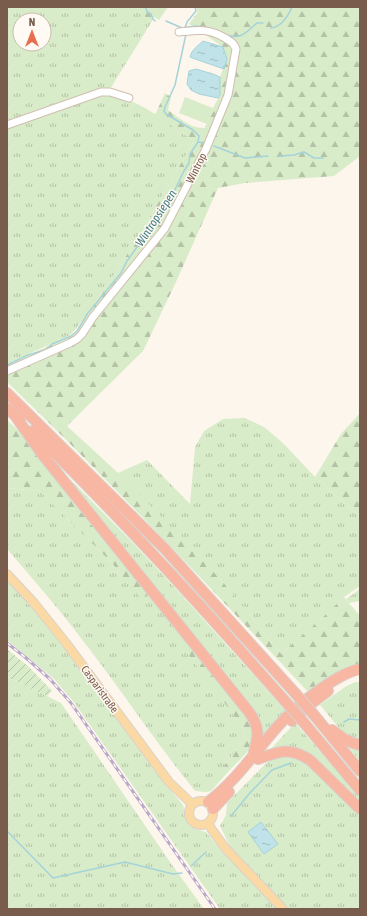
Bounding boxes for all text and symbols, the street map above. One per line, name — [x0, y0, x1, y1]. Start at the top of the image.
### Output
north arrow — [12, 12, 52, 52]
text: N — [29, 16, 35, 28]
street label: Wintrop — [183, 151, 209, 185]
water label: Wintropsiepen — [133, 187, 180, 249]
street label: Casparistraße — [79, 663, 121, 715]

